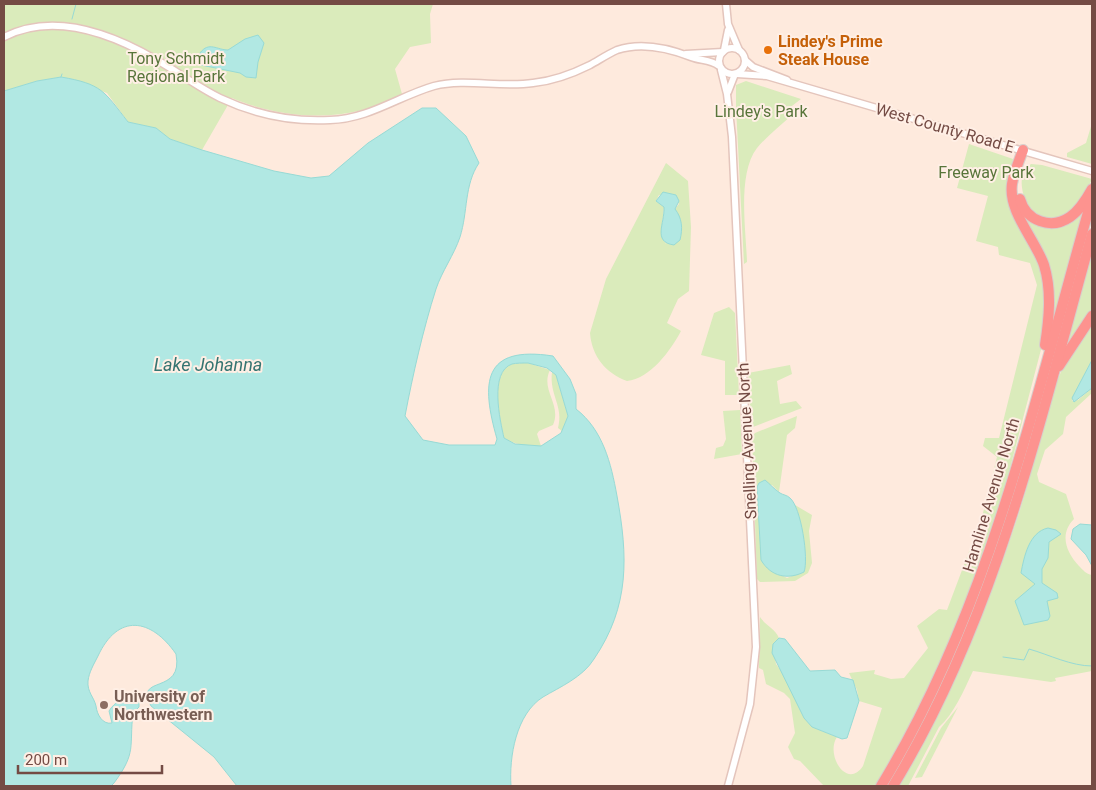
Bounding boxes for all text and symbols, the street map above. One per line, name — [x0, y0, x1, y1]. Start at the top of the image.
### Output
place label: Lindey's Prime Steak House — [778, 32, 883, 69]
marker: Lindey's Prime Steak House — [762, 44, 774, 56]
park label: Tony Schmidt Regional Park — [127, 49, 226, 86]
street label: West County Road E — [873, 99, 1017, 157]
park label: Lindey's Park — [714, 102, 808, 121]
park label: Freeway Park — [938, 163, 1035, 182]
water label: Lake Johanna — [154, 354, 262, 375]
street label: Snelling Avenue North — [733, 362, 761, 520]
street label: Hamline Avenue North — [959, 416, 1023, 574]
place label: University of Northwestern — [114, 687, 212, 724]
marker: University of Northwestern — [98, 699, 110, 711]
scale bar — [18, 742, 161, 774]
text: 200 m — [25, 751, 67, 769]

